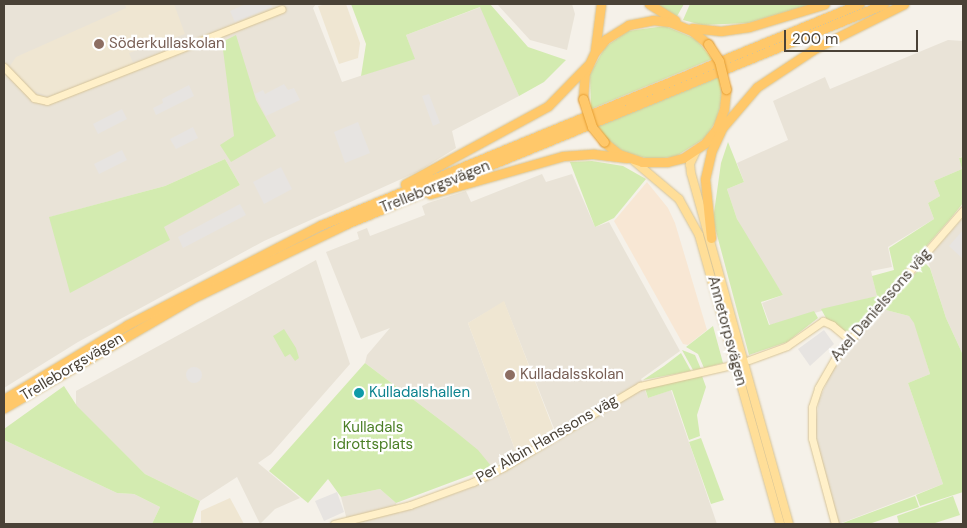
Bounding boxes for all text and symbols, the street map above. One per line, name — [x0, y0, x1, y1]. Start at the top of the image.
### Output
scale bar — [787, 20, 921, 52]
text: 200 m — [792, 29, 838, 49]
place label: Söderkullaskolan — [109, 35, 225, 53]
marker: Söderkullaskolan — [93, 38, 105, 50]
street label: Trelleborgsvägen — [378, 157, 492, 217]
street label: Axel Danielssons väg — [827, 245, 935, 365]
street label: Annetorpsvägen — [704, 274, 750, 388]
street label: Trelleborgsvägen — [17, 329, 127, 405]
place label: Kulladalsskolan — [520, 366, 624, 384]
marker: Kulladalsskolan — [504, 369, 516, 381]
place label: Kulladalshallen — [369, 384, 470, 402]
marker: Kulladalshallen — [353, 387, 365, 399]
street label: Per Albin Hanssons väg — [473, 391, 621, 487]
park label: Kulladals idrottsplats — [333, 418, 413, 453]

